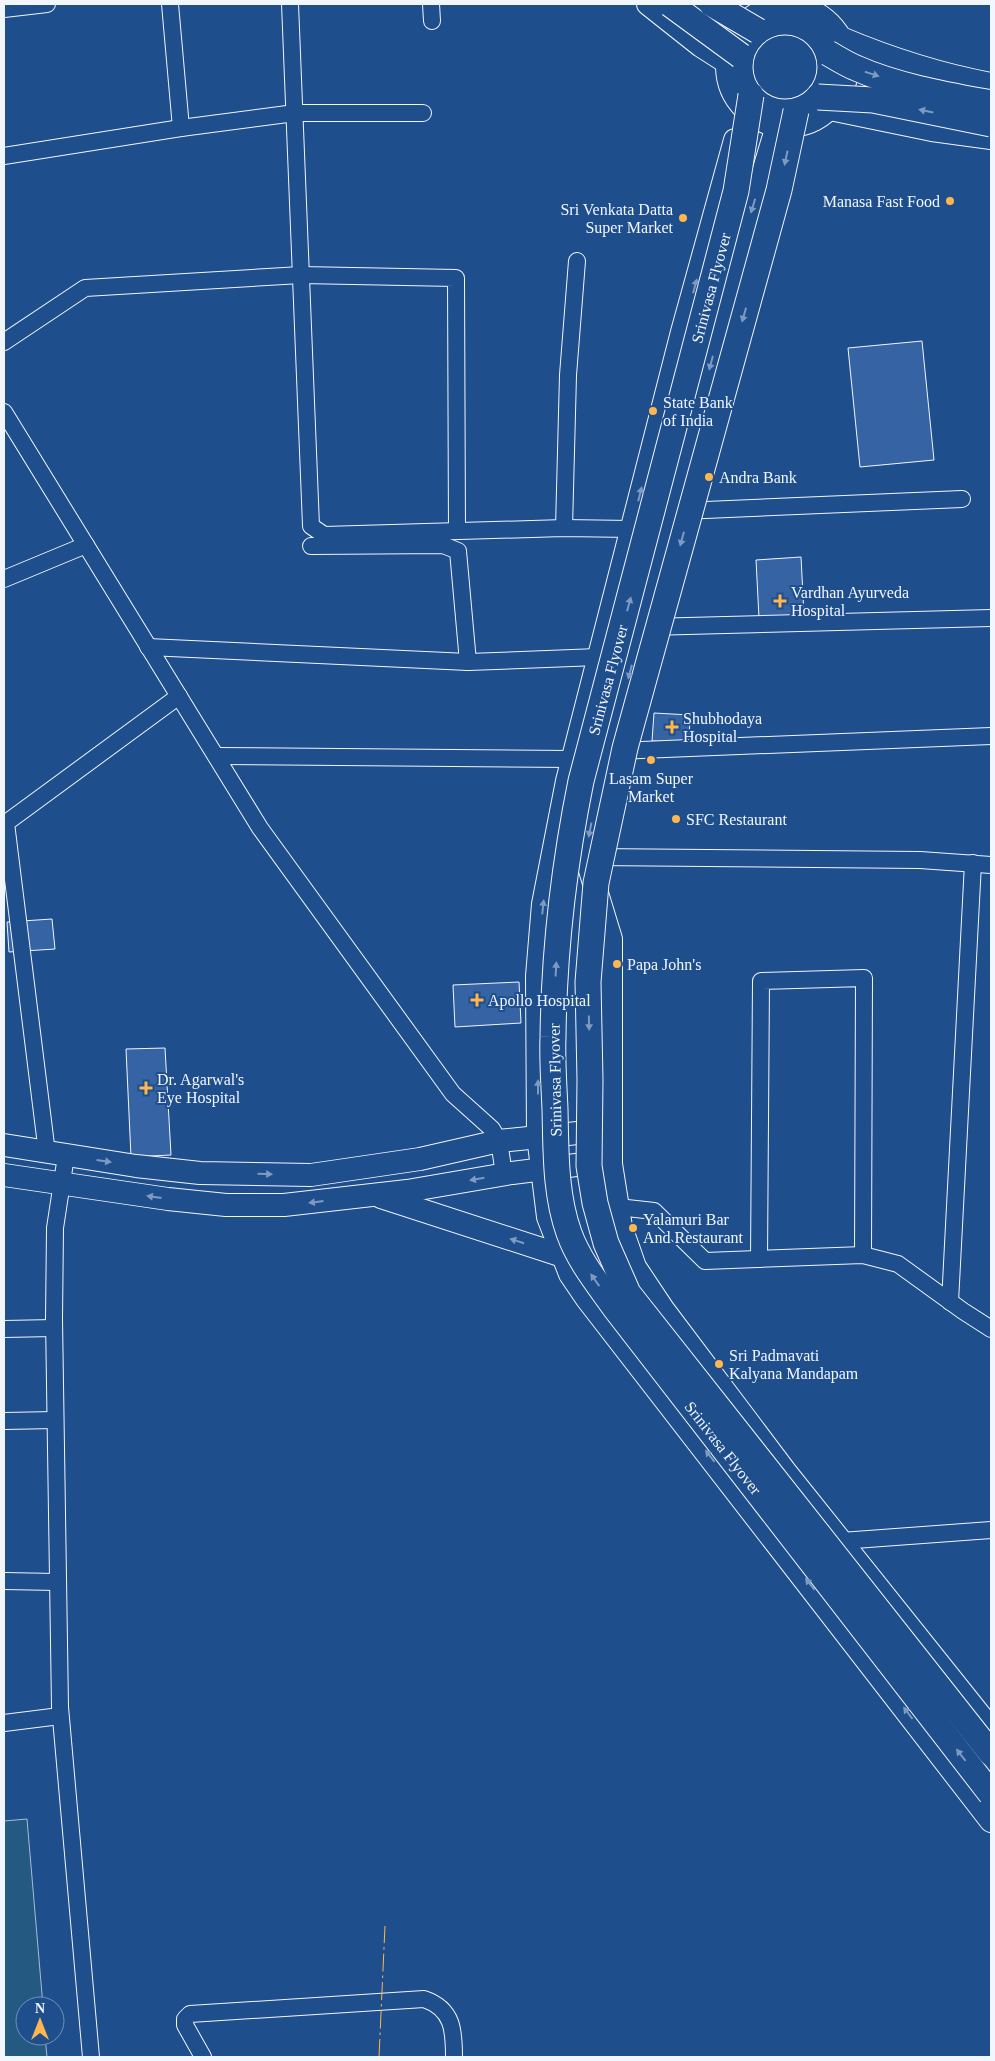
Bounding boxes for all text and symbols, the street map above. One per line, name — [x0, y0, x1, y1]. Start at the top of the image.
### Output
one-way arrow — [865, 71, 880, 79]
one-way arrow — [918, 107, 934, 115]
one-way arrow — [781, 151, 789, 167]
place label: Manasa Fast Food — [823, 193, 940, 210]
marker: Manasa Fast Food — [944, 195, 956, 207]
one-way arrow — [748, 198, 756, 213]
place label: Sri Venkata Datta Super Market — [560, 201, 674, 237]
marker: Sri Venkata Datta Super Market — [677, 212, 689, 224]
street label: Srinivasa Flyover — [688, 230, 735, 345]
one-way arrow — [691, 278, 699, 293]
one-way arrow — [740, 308, 748, 323]
one-way arrow — [707, 355, 715, 370]
place label: State Bank of India — [663, 394, 733, 429]
marker: State Bank of India — [647, 405, 659, 417]
place label: Andra Bank — [719, 469, 797, 486]
marker: Andra Bank — [703, 471, 715, 483]
one-way arrow — [636, 487, 644, 502]
one-way arrow — [678, 532, 686, 547]
place label: Vardhan Ayurveda Hospital — [791, 584, 909, 620]
marker: Vardhan Ayurveda Hospital — [773, 594, 787, 608]
one-way arrow — [625, 597, 633, 612]
street label: Srinivasa Flyover — [585, 622, 632, 737]
one-way arrow — [626, 665, 634, 680]
place label: Shubhodaya Hospital — [683, 710, 762, 746]
marker: Shubhodaya Hospital — [665, 720, 679, 734]
marker: Lasam Super Market — [645, 754, 657, 766]
place label: Lasam Super Market — [609, 770, 694, 805]
place label: SFC Restaurant — [686, 811, 787, 828]
marker: SFC Restaurant — [670, 813, 682, 825]
one-way arrow — [586, 822, 594, 838]
one-way arrow — [539, 899, 547, 915]
place label: Papa John's — [627, 956, 701, 974]
marker: Papa John's — [611, 958, 623, 970]
one-way arrow — [553, 960, 561, 976]
place label: Apollo Hospital — [488, 992, 591, 1010]
marker: Apollo Hospital — [470, 993, 484, 1007]
one-way arrow — [585, 1016, 593, 1032]
street label: Srinivasa Flyover — [546, 1023, 565, 1137]
place label: Dr. Agarwal's Eye Hospital — [157, 1071, 244, 1107]
one-way arrow — [534, 1079, 542, 1095]
marker: Dr. Agarwal's Eye Hospital — [139, 1081, 153, 1095]
one-way arrow — [96, 1158, 112, 1166]
one-way arrow — [258, 1170, 274, 1178]
one-way arrow — [468, 1175, 484, 1183]
one-way arrow — [145, 1193, 161, 1201]
one-way arrow — [307, 1198, 323, 1206]
place label: Yalamuri Bar And Restaurant — [643, 1211, 744, 1246]
marker: Yalamuri Bar And Restaurant — [627, 1222, 639, 1234]
one-way arrow — [509, 1237, 524, 1244]
one-way arrow — [590, 1273, 600, 1287]
place label: Sri Padmavati Kalyana Mandapam — [729, 1347, 859, 1383]
marker: Sri Padmavati Kalyana Mandapam — [713, 1358, 725, 1370]
street label: Srinivasa Flyover — [681, 1398, 765, 1499]
one-way arrow — [705, 1449, 715, 1463]
one-way arrow — [804, 1578, 815, 1591]
one-way arrow — [903, 1707, 914, 1720]
one-way arrow — [956, 1749, 967, 1762]
north arrow — [15, 1996, 65, 2046]
text: N — [35, 2001, 45, 2016]

